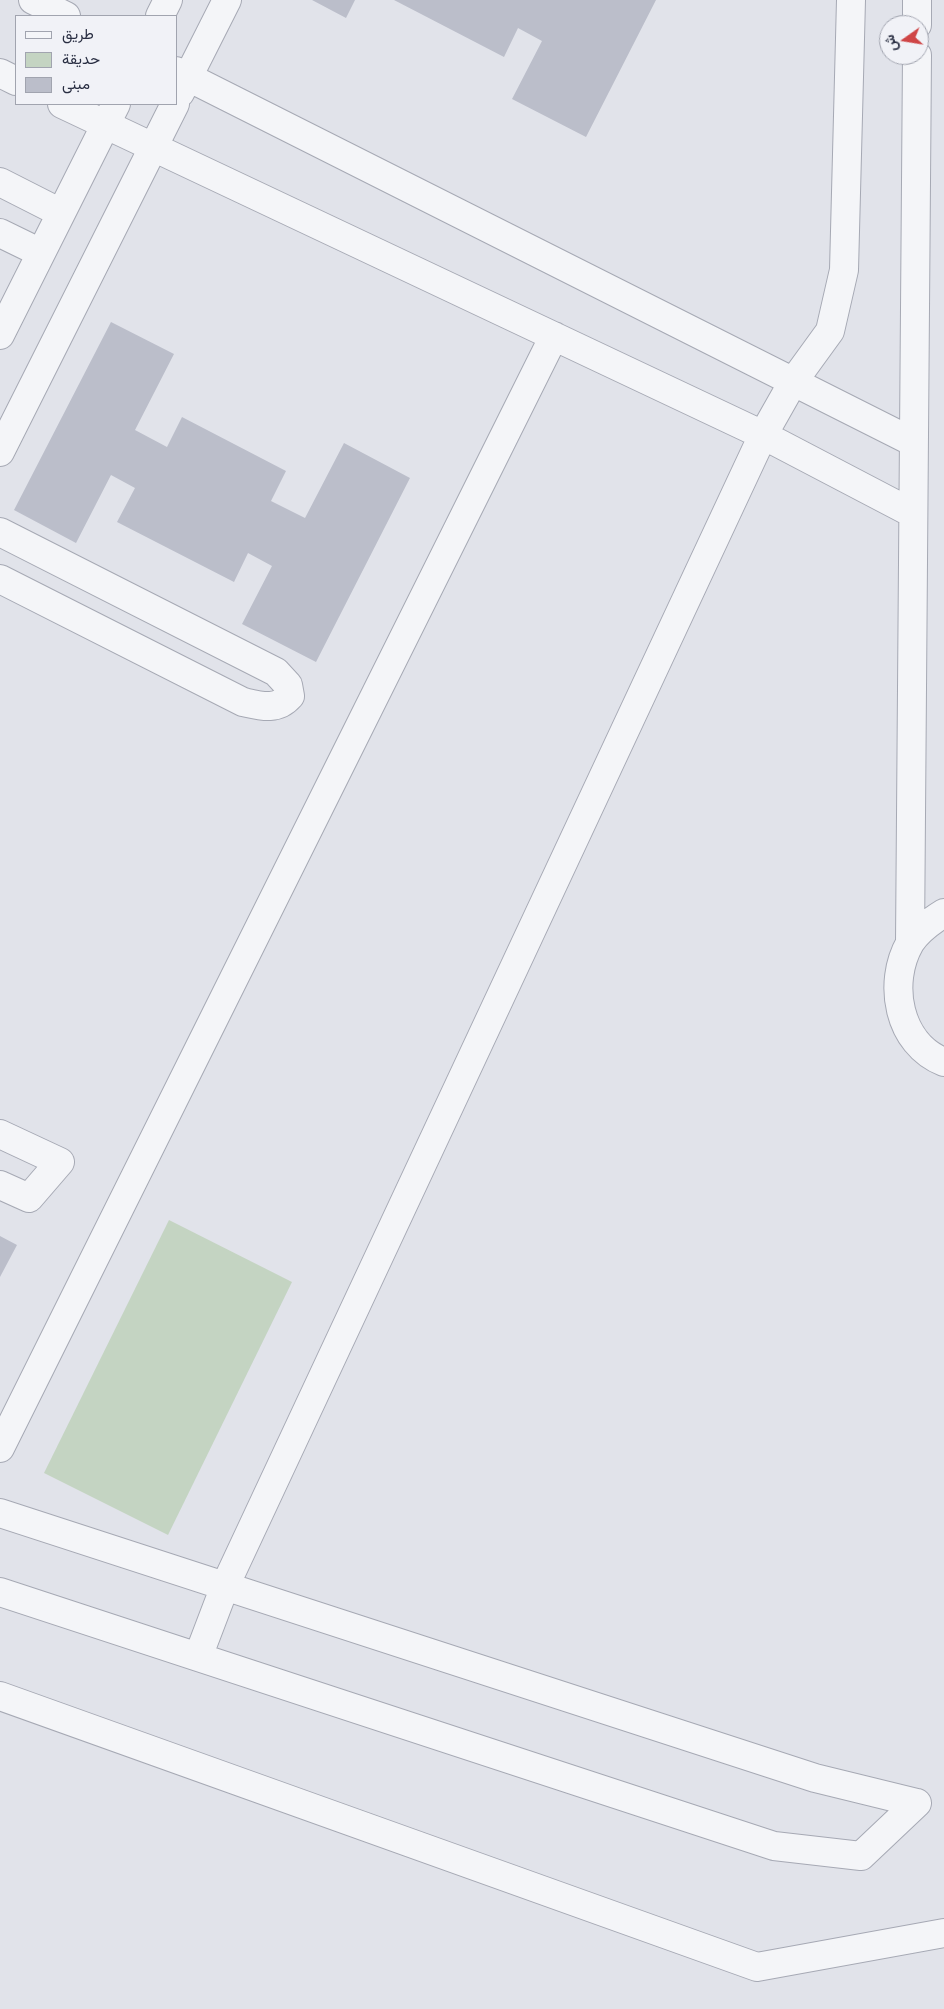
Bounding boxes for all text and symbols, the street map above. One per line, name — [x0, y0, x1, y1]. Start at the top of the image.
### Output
legend — [15, 15, 178, 105]
north arrow — [879, 15, 929, 65]
text: طريق — [62, 23, 94, 45]
text: ش — [879, 33, 902, 54]
text: حديقة — [62, 48, 100, 70]
text: مبنى — [62, 73, 90, 95]

